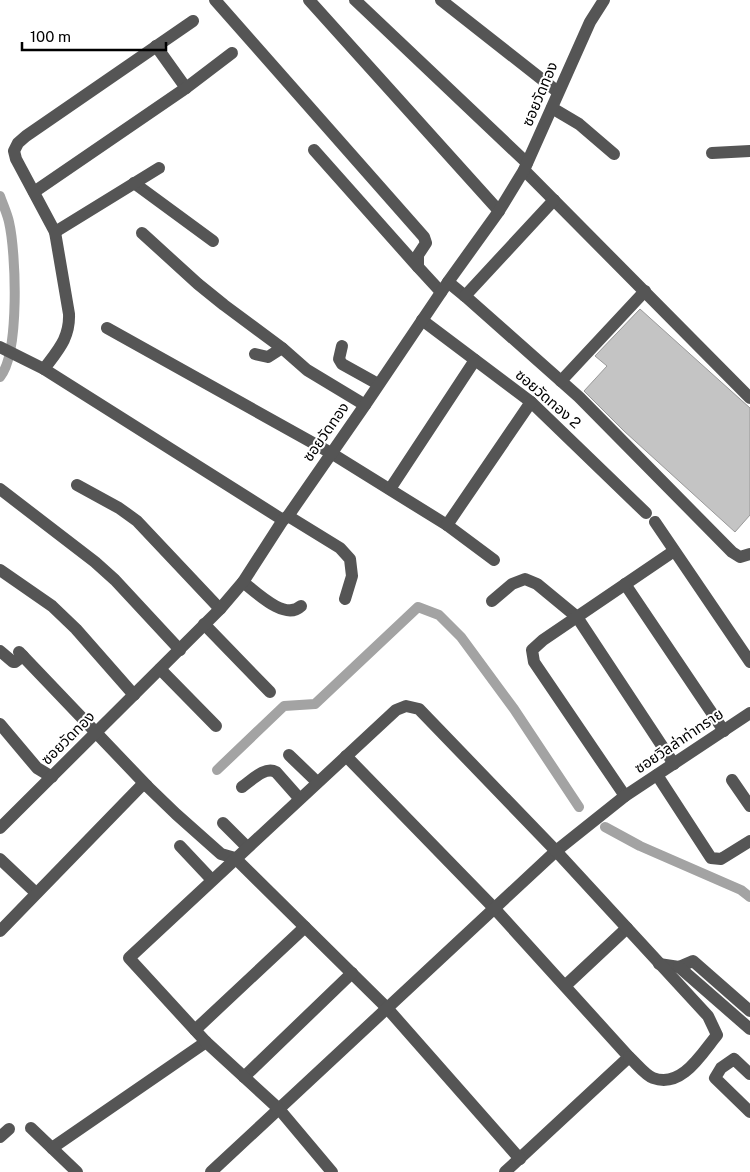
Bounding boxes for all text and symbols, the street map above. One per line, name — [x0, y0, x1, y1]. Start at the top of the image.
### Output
scale bar — [22, 20, 166, 52]
text: 100 m — [30, 28, 71, 45]
street label: ซอยวัดทอง — [518, 59, 561, 129]
street label: ซอยวัดทอง 2 — [512, 366, 584, 432]
street label: ซอยวัดทอง — [299, 399, 352, 465]
street label: ซอยวิลล่าท่าทราย — [631, 705, 726, 776]
street label: ซอยวัดทอง — [37, 707, 98, 768]

